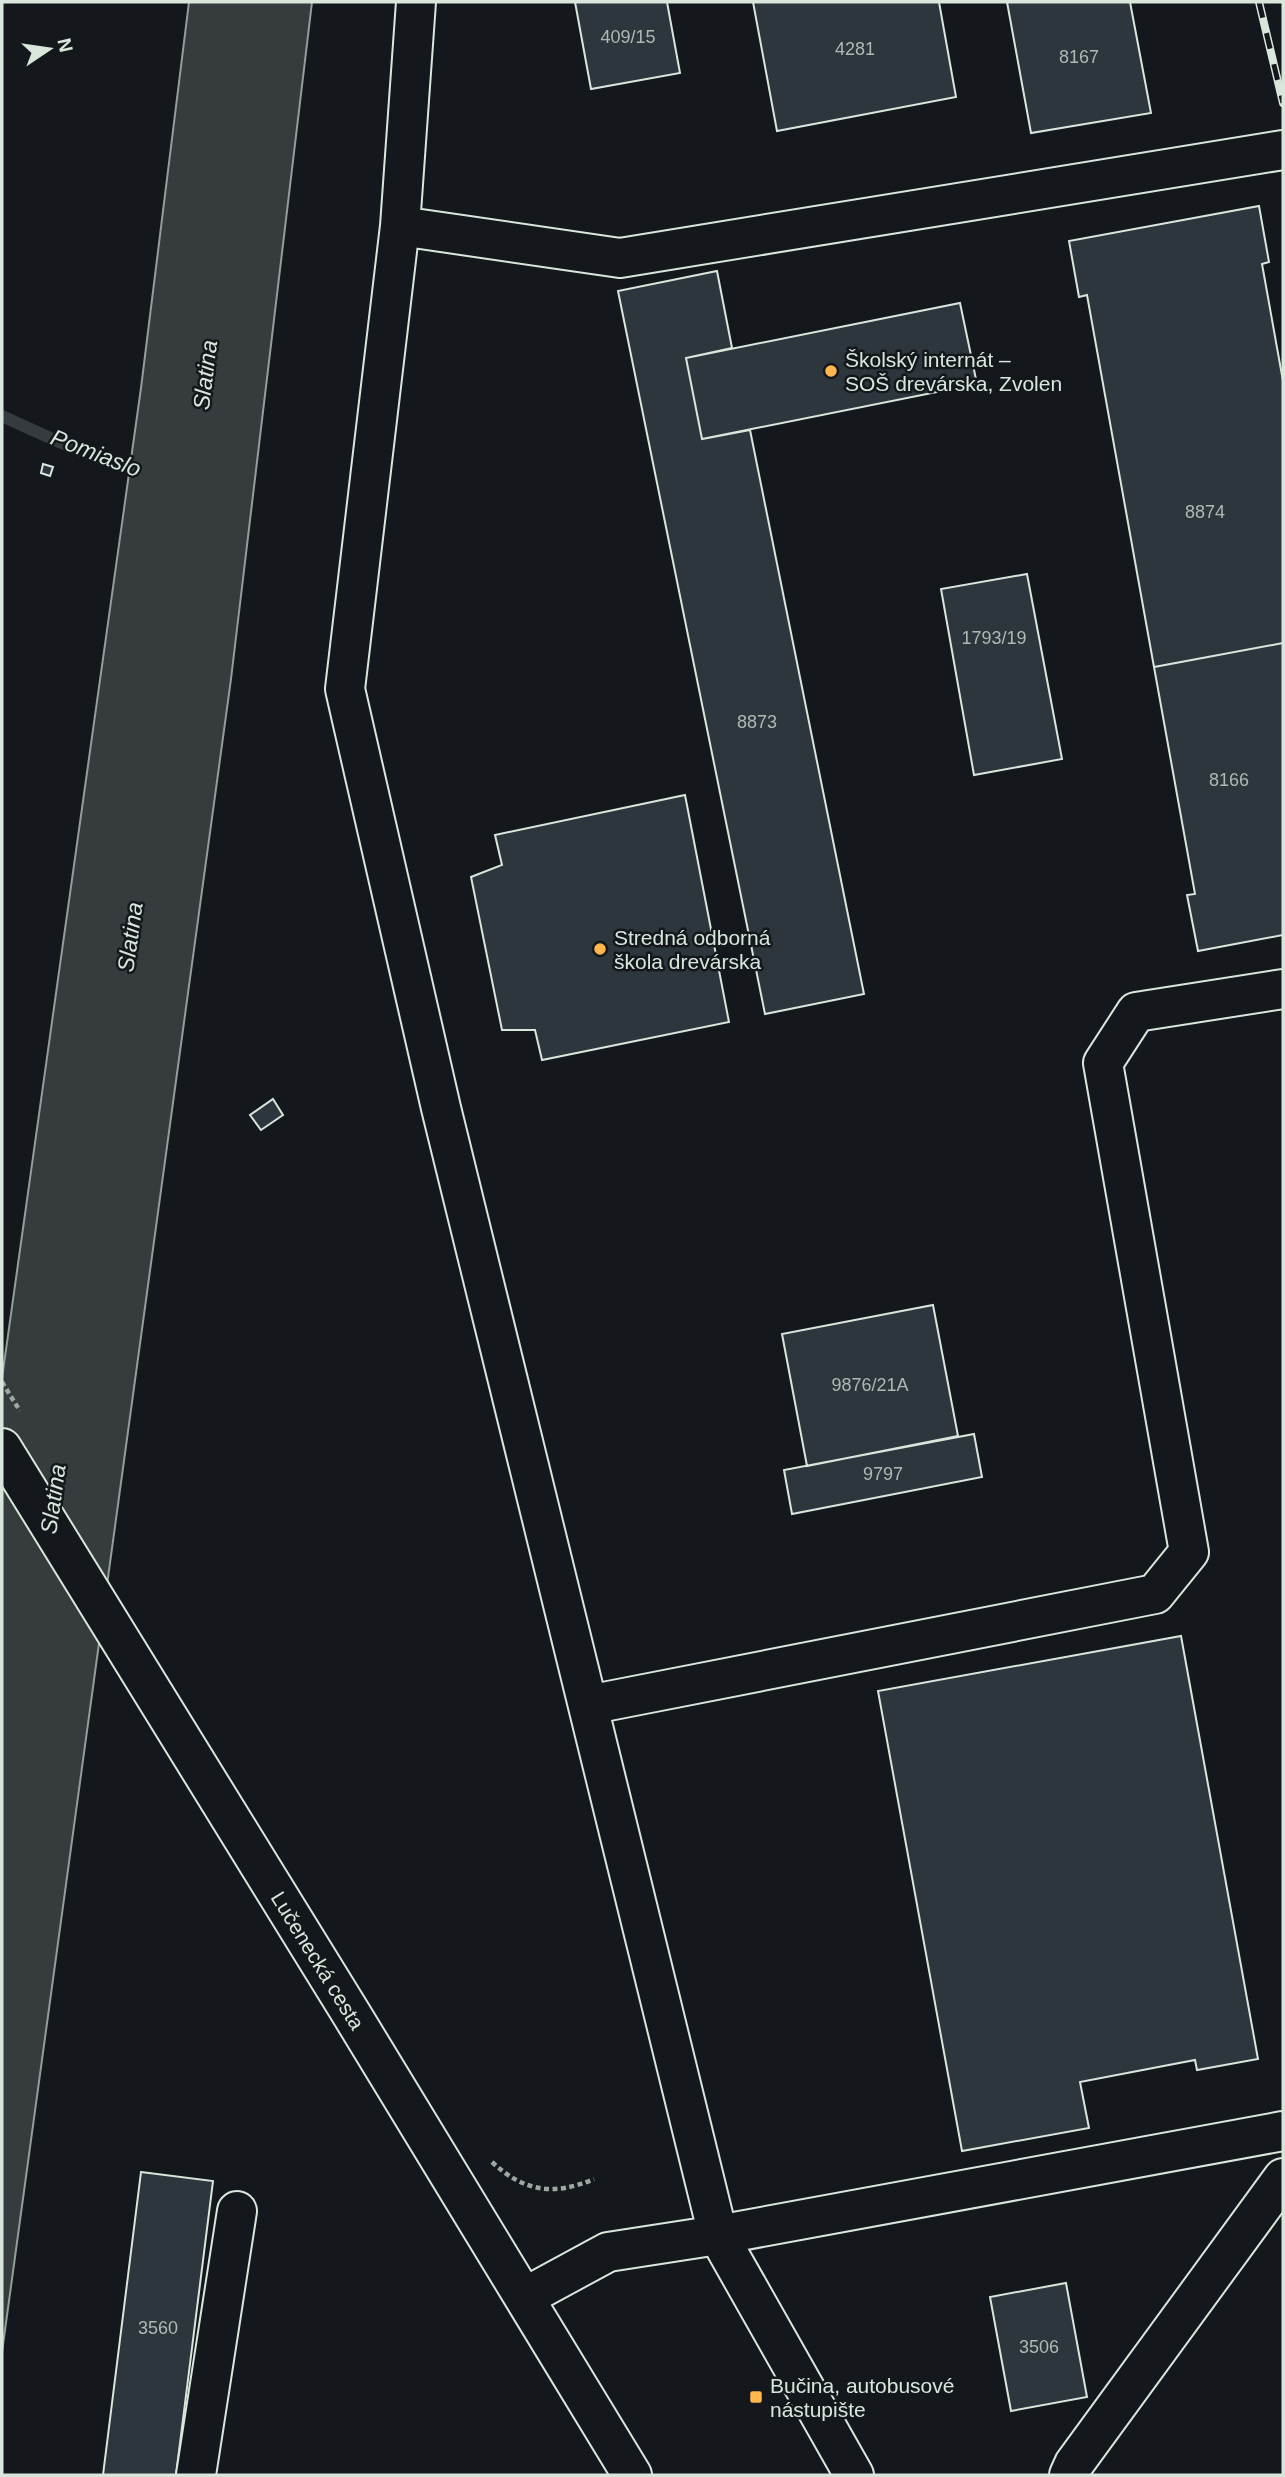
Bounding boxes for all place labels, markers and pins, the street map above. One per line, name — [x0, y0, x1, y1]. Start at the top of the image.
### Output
place label: Školský internát – SOŠ drevárska, Zvolen — [845, 348, 1062, 395]
marker: Školský internát – SOŠ drevárska, Zvolen — [823, 363, 839, 379]
place label: Stredná odborná škola drevárska — [614, 926, 771, 973]
marker: Stredná odborná škola drevárska — [592, 941, 608, 957]
place label: Bučina, autobusové nástupište — [770, 2374, 954, 2421]
marker: Bučina, autobusové nástupište — [748, 2389, 764, 2405]

